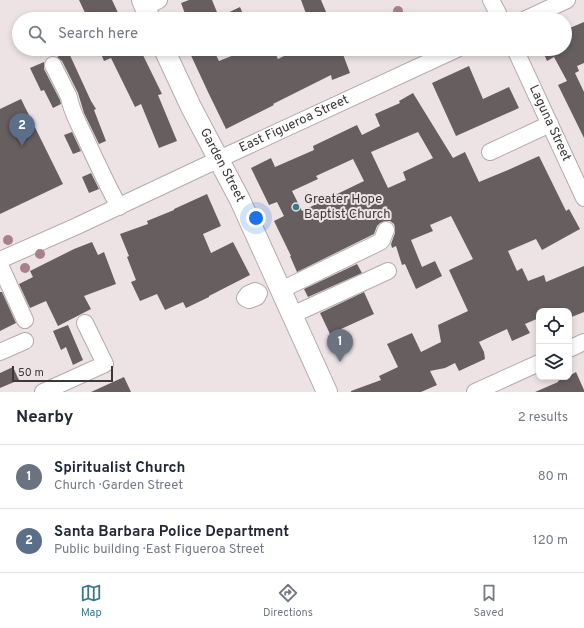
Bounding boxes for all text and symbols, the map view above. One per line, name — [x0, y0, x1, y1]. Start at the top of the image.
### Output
search box — [12, 12, 572, 56]
icon: search — [26, 23, 48, 45]
text: Search here — [58, 25, 138, 44]
street label: Laguna Street — [525, 83, 574, 164]
street label: East Figueroa Street — [237, 92, 352, 157]
pin: 2 — [9, 113, 35, 146]
street label: Garden Street — [196, 126, 248, 205]
place label: Greater Hope Baptist Church — [304, 192, 390, 223]
marker: Greater Hope Baptist Church — [291, 202, 301, 212]
your location — [246, 208, 266, 228]
map controls — [536, 308, 572, 380]
button: locate — [536, 308, 572, 344]
pin: 1 — [327, 329, 353, 362]
button: layers — [536, 344, 572, 380]
scale bar — [12, 364, 113, 383]
text: 50 m — [18, 366, 44, 380]
text: Nearby — [16, 407, 73, 429]
text: 2 results — [518, 410, 568, 426]
text: Spiritualist Church — [54, 459, 186, 478]
text: 1 — [26, 469, 32, 485]
text: 80 m — [538, 469, 568, 485]
text: Church · Garden Street — [54, 478, 183, 494]
text: Santa Barbara Police Department — [54, 523, 289, 542]
text: 2 — [25, 533, 33, 549]
text: 120 m — [533, 533, 568, 549]
text: Public building · East Figueroa Street — [54, 542, 264, 558]
tab: Map — [80, 582, 102, 620]
tab: Directions — [263, 582, 313, 620]
tab: Saved — [473, 582, 504, 620]

